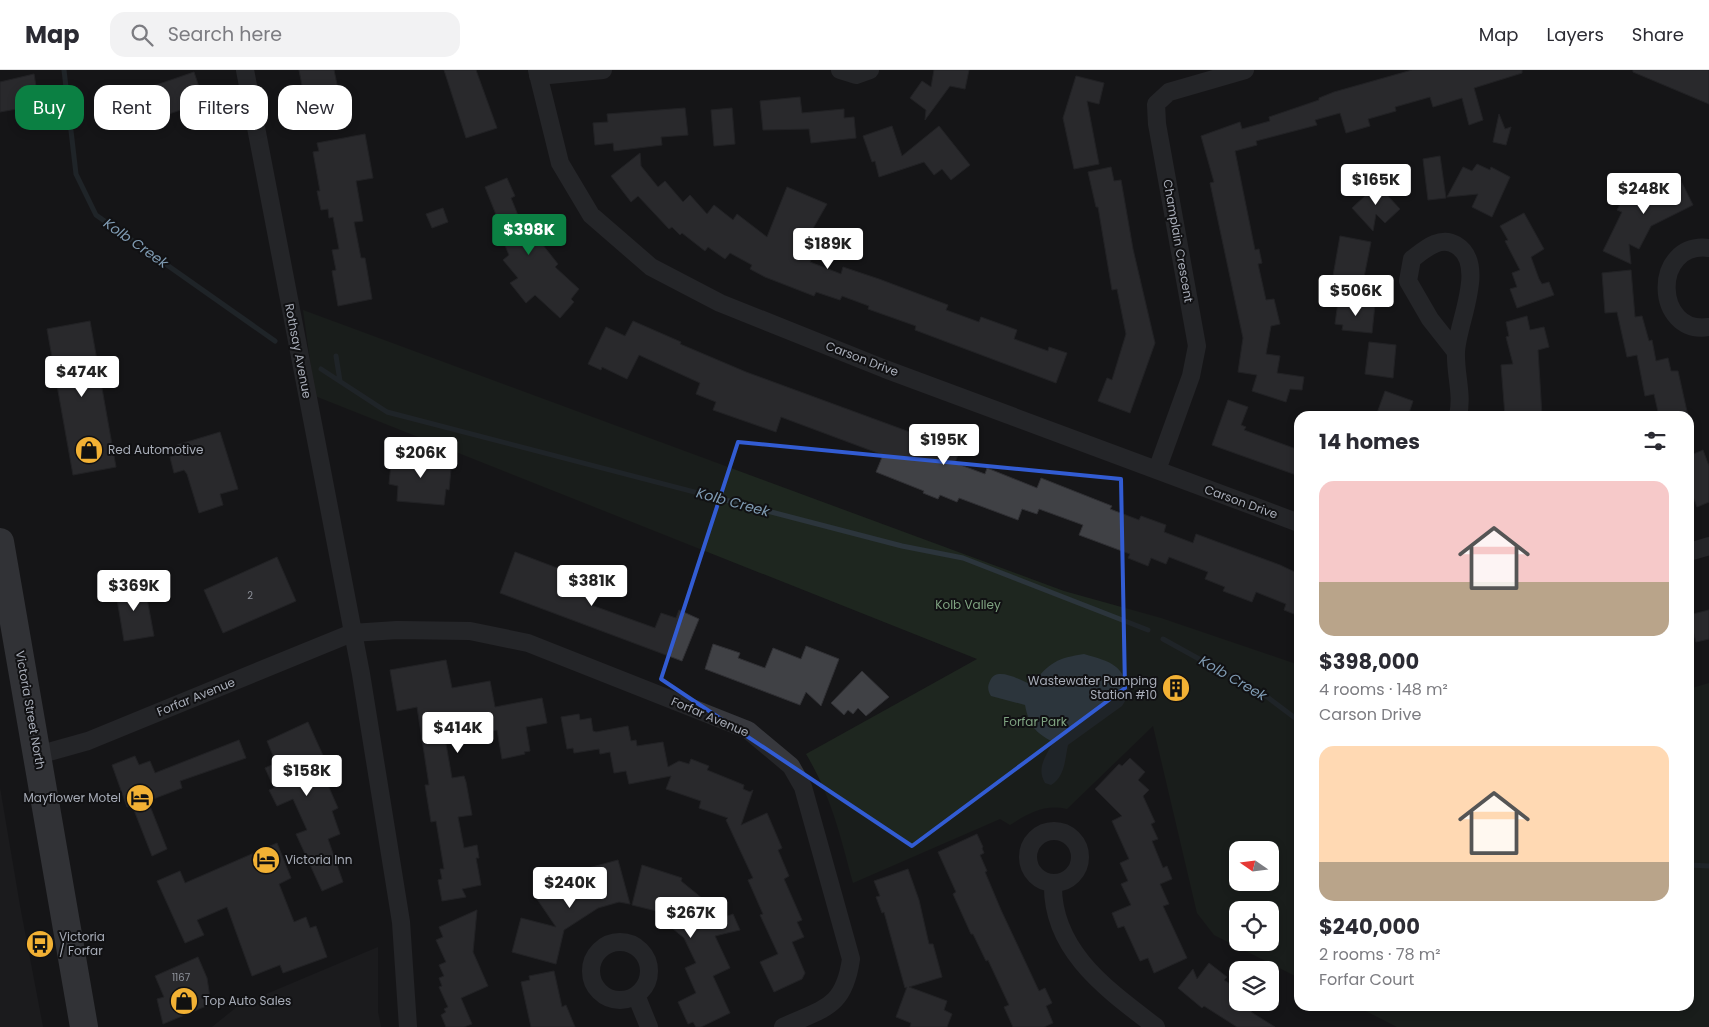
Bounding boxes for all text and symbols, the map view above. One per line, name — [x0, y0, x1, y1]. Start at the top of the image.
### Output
search box — [110, 12, 460, 57]
text: Map — [25, 18, 80, 51]
icon: search — [128, 21, 156, 49]
text: Search here — [168, 21, 282, 48]
text: Map — [1479, 22, 1519, 47]
text: Layers — [1547, 22, 1604, 47]
text: Share — [1632, 22, 1684, 47]
chip: Buy — [15, 85, 84, 130]
chip: Rent — [94, 85, 170, 130]
chip: Filters — [180, 85, 268, 130]
chip: New — [278, 85, 352, 130]
pin: $165K — [1341, 164, 1411, 206]
text: $165K — [1352, 168, 1400, 191]
pin: $248K — [1609, 172, 1679, 215]
text: $248K — [1618, 177, 1670, 200]
street label: Champlain Crescent — [1159, 178, 1198, 304]
water label: Kolb Creek — [100, 213, 173, 273]
pin: $398K — [494, 214, 564, 256]
text: $398K — [503, 218, 555, 241]
pin: $189K — [793, 228, 863, 270]
text: $189K — [804, 232, 852, 255]
pin: $506K — [1321, 274, 1391, 317]
text: $506K — [1330, 279, 1382, 302]
street label: Rothsay Avenue — [281, 302, 316, 400]
street label: Carson Drive — [823, 337, 901, 380]
pin: $474K — [47, 356, 117, 398]
text: $474K — [56, 360, 108, 383]
pin: $195K — [909, 424, 979, 466]
text: 14 homes — [1319, 427, 1420, 456]
icon: filters — [1641, 427, 1669, 455]
text: $195K — [920, 428, 968, 451]
shop icon: Red Automotive — [74, 435, 104, 465]
pin: $206K — [386, 436, 456, 479]
place label: Red Automotive — [108, 441, 203, 458]
text: $206K — [395, 441, 447, 464]
street label: Carson Drive — [1202, 480, 1280, 523]
water label: Kolb Creek — [694, 483, 773, 522]
icon: home — [1449, 513, 1539, 603]
pin: $381K — [557, 564, 627, 607]
text: $381K — [568, 569, 616, 592]
pin: $369K — [99, 570, 169, 612]
text: $369K — [108, 574, 160, 597]
house number: 2 — [247, 588, 253, 603]
park label: Kolb Valley — [935, 596, 1001, 613]
text: $398,000 — [1319, 647, 1419, 676]
street label: Victoria Street North — [12, 649, 49, 771]
water label: Kolb Creek — [1196, 651, 1271, 706]
place label: Wastewater Pumping Station #10 — [1028, 672, 1157, 703]
street label: Forfar Avenue — [154, 673, 237, 720]
building icon: Wastewater Pumping Station #10 — [1161, 673, 1191, 703]
text: 4 rooms · 148 m² — [1319, 678, 1448, 701]
street label: Forfar Avenue — [669, 692, 752, 741]
text: Carson Drive — [1319, 703, 1421, 726]
pin: $414K — [423, 712, 493, 754]
park label: Forfar Park — [1003, 713, 1068, 730]
text: $414K — [433, 716, 483, 739]
pin: $158K — [272, 754, 342, 797]
text: $158K — [283, 759, 331, 782]
icon: home — [1449, 778, 1539, 868]
hotel icon: Mayflower Motel — [125, 783, 155, 813]
place label: Mayflower Motel — [23, 789, 121, 806]
north arrow — [1229, 841, 1279, 891]
map controls — [1229, 841, 1279, 1011]
hotel icon: Victoria Inn — [251, 845, 281, 875]
place label: Victoria Inn — [285, 851, 352, 868]
pin: $240K — [535, 866, 605, 909]
text: $240K — [544, 871, 596, 894]
pin: $267K — [656, 896, 726, 939]
text: $267K — [666, 901, 716, 924]
button: locate — [1229, 901, 1279, 951]
text: $240,000 — [1319, 912, 1420, 941]
place label: Victoria / Forfar — [59, 928, 105, 959]
bus stop icon: Victoria / Forfar — [25, 929, 55, 959]
text: 2 rooms · 78 m² — [1319, 943, 1441, 966]
button: layers — [1229, 961, 1279, 1011]
text: Forfar Court — [1319, 968, 1414, 991]
house number: 1167 — [172, 970, 191, 985]
shop icon: Top Auto Sales — [169, 986, 199, 1016]
place label: Top Auto Sales — [203, 992, 291, 1009]

